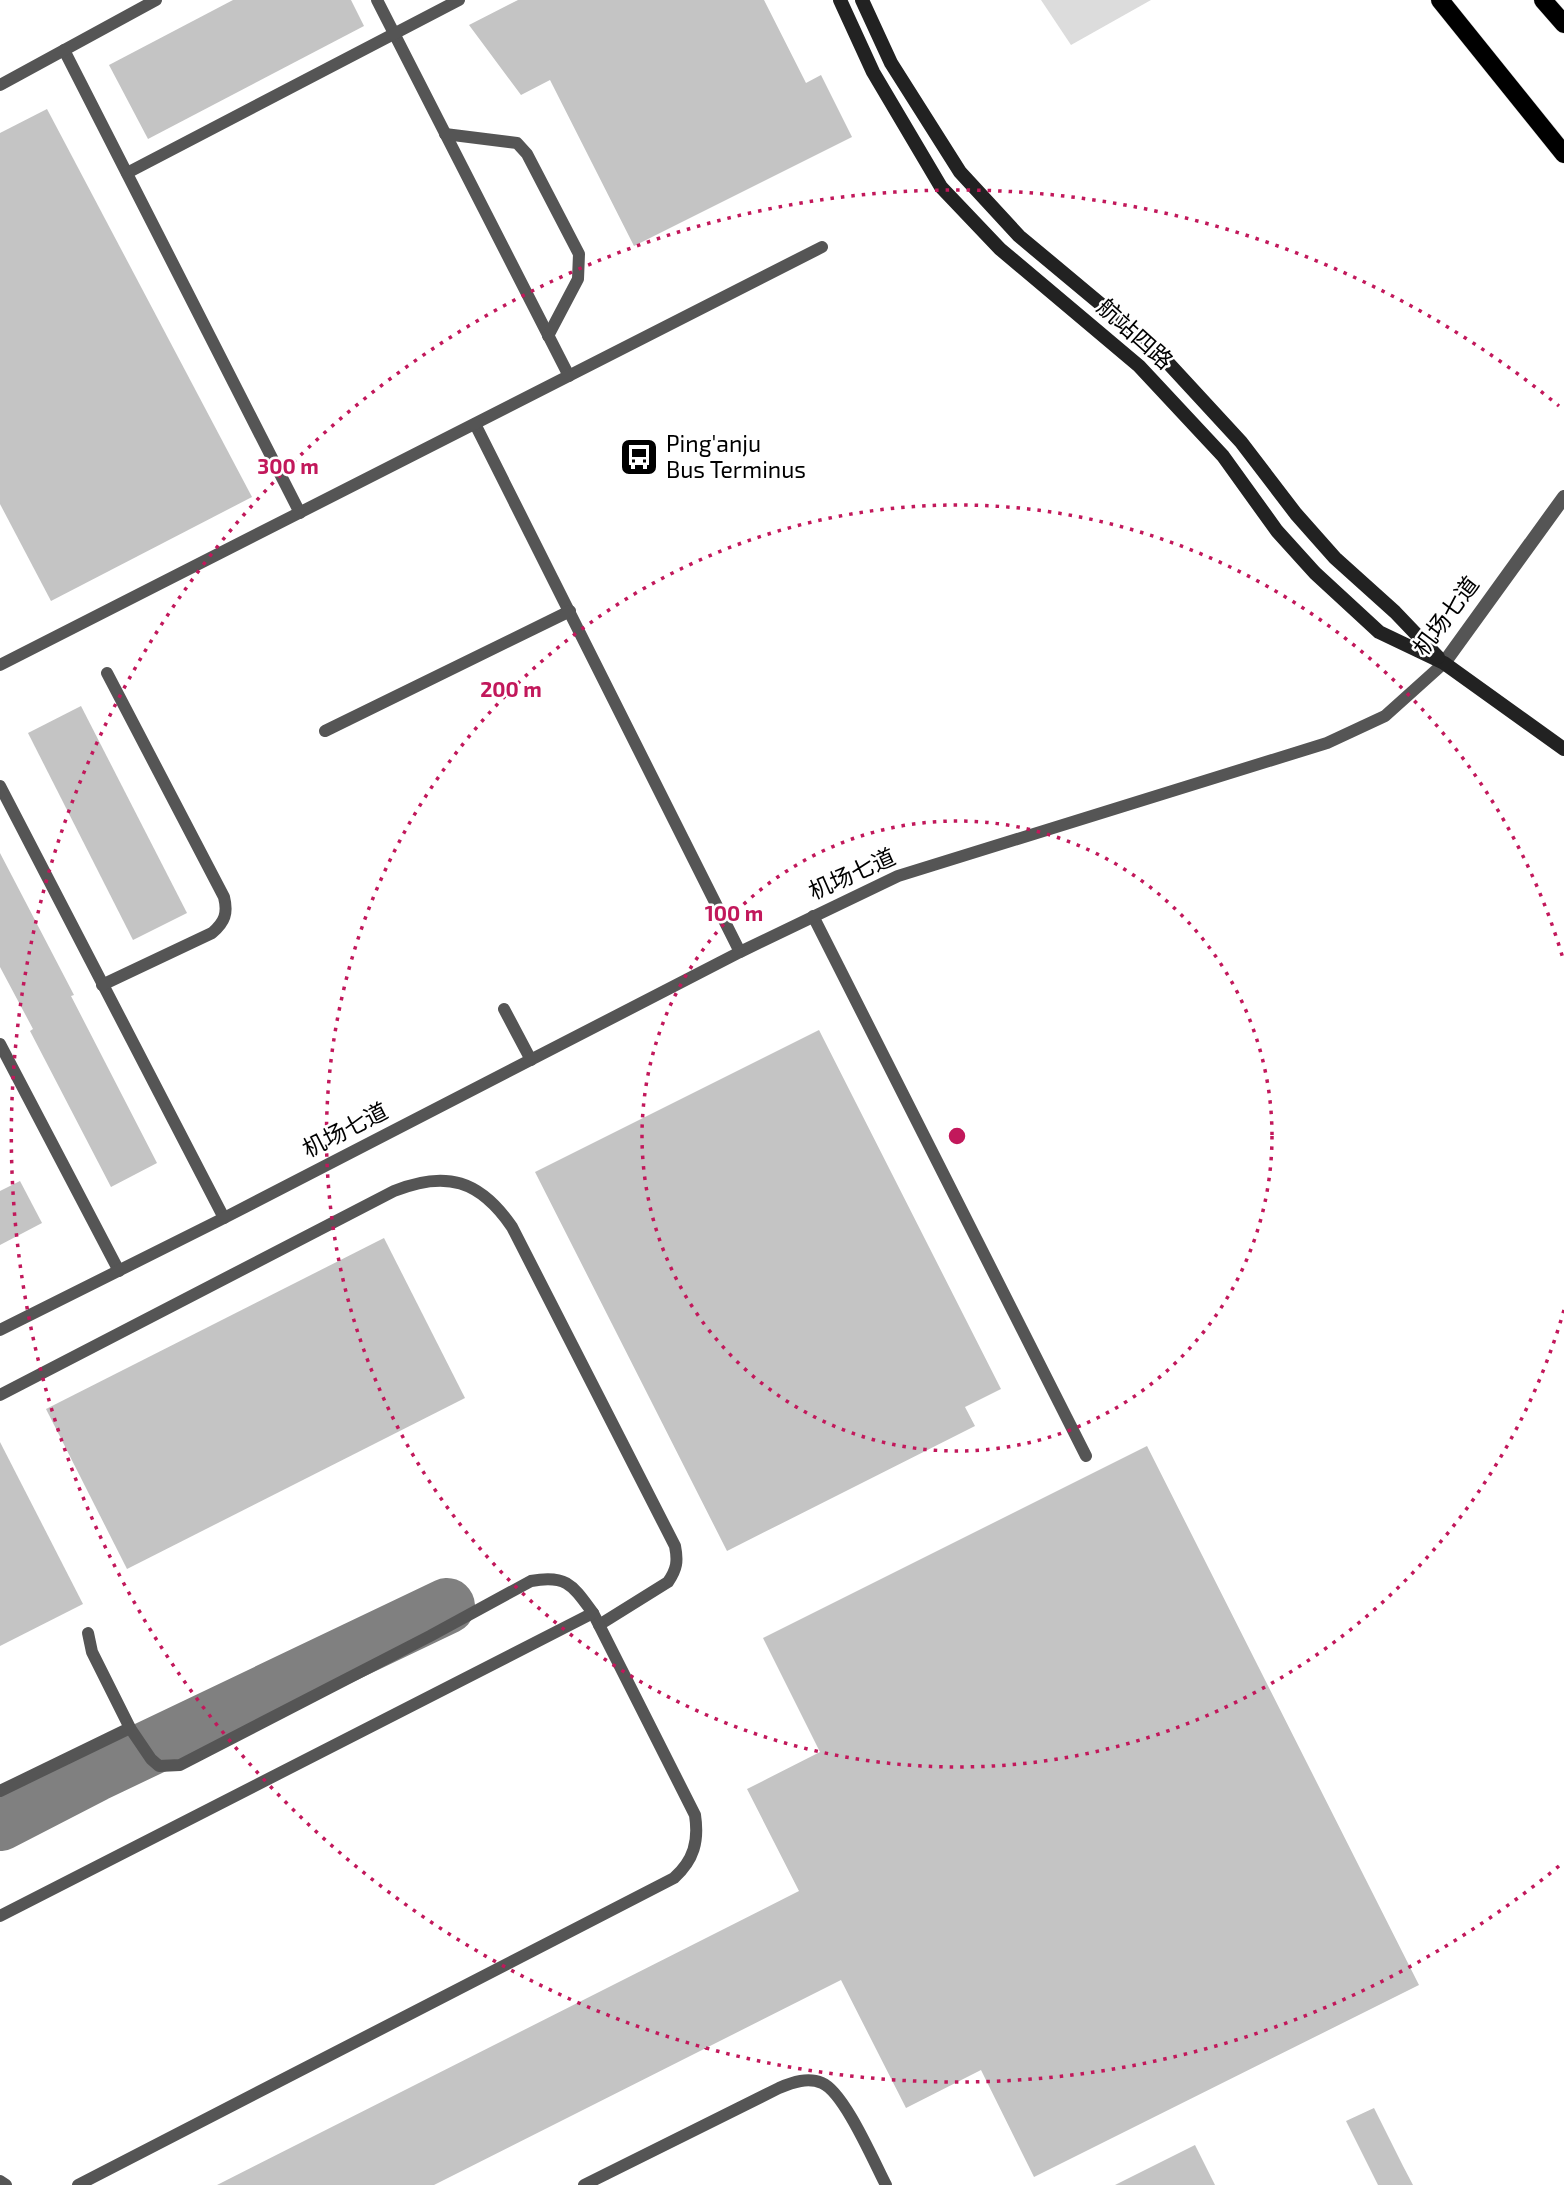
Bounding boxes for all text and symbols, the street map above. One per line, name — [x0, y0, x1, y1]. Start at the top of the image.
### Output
street label: 航站四路 — [1092, 292, 1179, 374]
place label: Ping'anju Bus Terminus — [666, 429, 806, 483]
bus stop icon: Ping'anju Bus Terminus — [618, 436, 660, 478]
text: 300 m — [257, 453, 319, 478]
street label: 机场七道 — [1406, 570, 1484, 661]
text: 200 m — [480, 676, 542, 701]
street label: 机场七道 — [804, 842, 899, 905]
text: 100 m — [705, 900, 763, 925]
street label: 机场七道 — [297, 1096, 392, 1162]
centre of rings — [945, 1124, 969, 1148]

